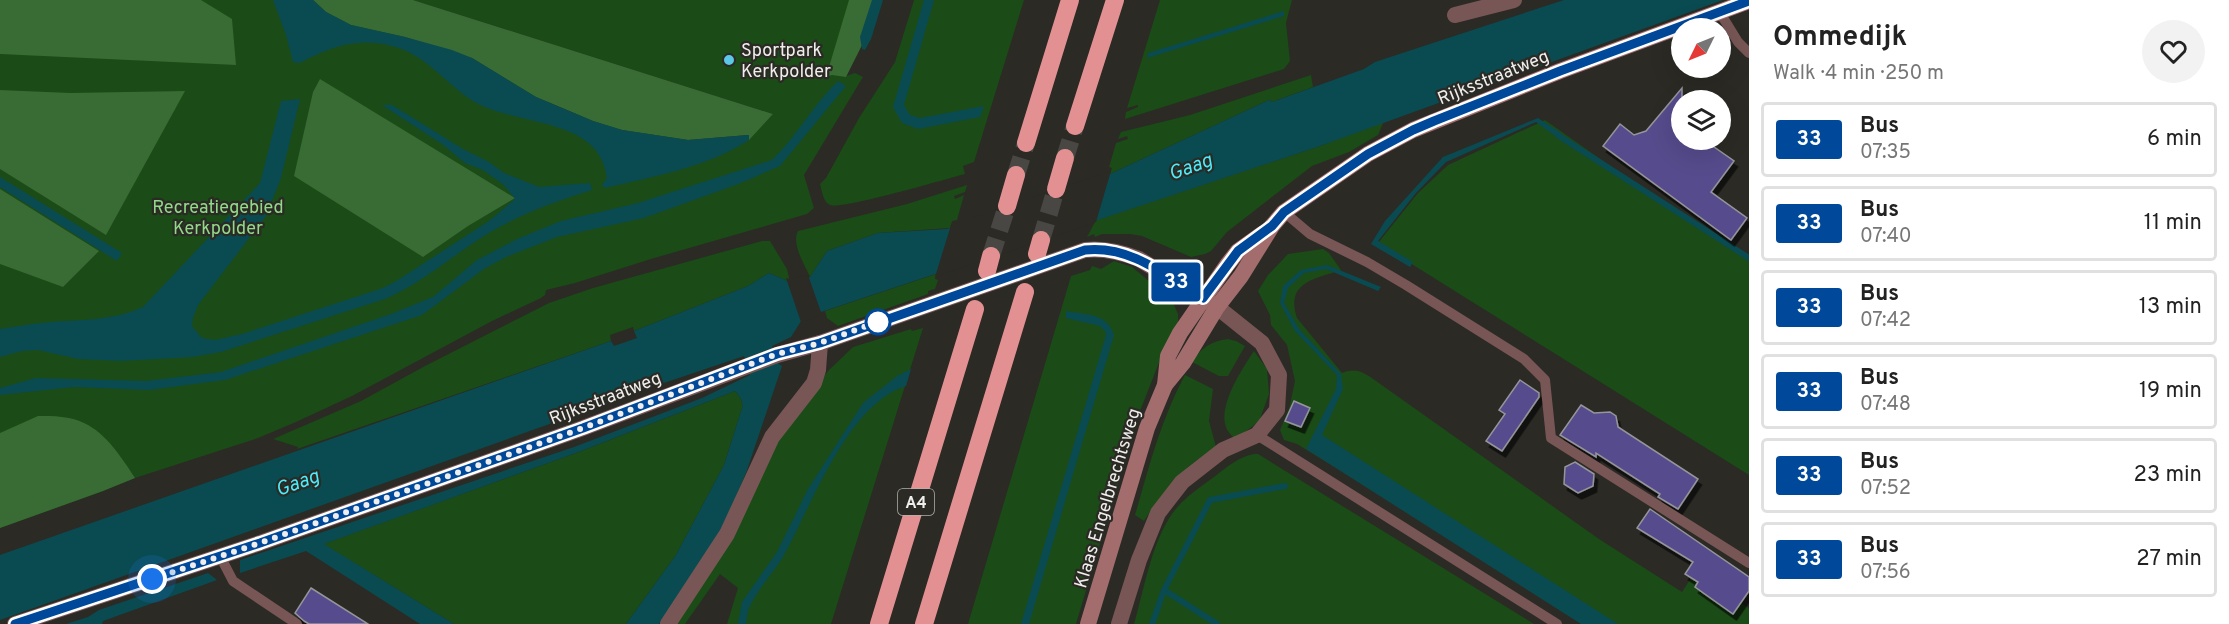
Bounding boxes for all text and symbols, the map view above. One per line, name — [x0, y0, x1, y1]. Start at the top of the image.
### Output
north arrow — [1671, 18, 1731, 78]
map controls — [1671, 18, 1731, 150]
text: Ommedijk — [1773, 20, 1907, 56]
button: heart — [2142, 20, 2205, 83]
place label: Sportpark Kerkpolder — [741, 40, 831, 84]
street label: Rijksstraatweg — [1434, 46, 1553, 111]
marker: Sportpark Kerkpolder — [722, 53, 736, 67]
text: Walk · 4 min · 250 m — [1773, 61, 1944, 87]
button: layers — [1671, 90, 1731, 150]
text: Bus — [1860, 113, 1899, 140]
text: 33 — [1796, 126, 1822, 153]
text: 6 min — [2147, 126, 2202, 153]
text: 07:35 — [1860, 140, 1911, 166]
water label: Gaag — [1165, 148, 1217, 188]
park label: Recreatiegebied Kerkpolder — [152, 197, 284, 241]
text: Bus — [1860, 197, 1899, 224]
text: 33 — [1796, 210, 1822, 237]
text: 11 min — [2144, 210, 2202, 237]
text: 07:40 — [1860, 224, 1912, 250]
line badge: 33 — [1149, 262, 1203, 302]
text: 33 — [1163, 269, 1189, 296]
text: Bus — [1860, 281, 1899, 308]
text: 33 — [1796, 294, 1822, 321]
text: 13 min — [2139, 294, 2202, 321]
text: 07:42 — [1860, 308, 1911, 334]
unlabelled marker — [865, 309, 891, 335]
text: Bus — [1860, 365, 1899, 392]
street label: Rijksstraatweg — [546, 367, 665, 431]
text: 33 — [1796, 378, 1822, 405]
text: 19 min — [2139, 378, 2202, 405]
text: 07:48 — [1860, 392, 1911, 418]
street label: Klaas Engelbrechtsweg — [1070, 406, 1147, 591]
text: Bus — [1860, 449, 1899, 476]
text: 33 — [1796, 462, 1822, 489]
text: 23 min — [2134, 462, 2202, 489]
water label: Gaag — [272, 464, 324, 504]
text: 07:52 — [1860, 476, 1911, 502]
road number: A4 — [898, 489, 934, 515]
text: Bus — [1860, 533, 1899, 560]
text: 33 — [1796, 546, 1822, 573]
text: 27 min — [2136, 546, 2202, 573]
text: 07:56 — [1860, 560, 1911, 586]
your location — [137, 564, 167, 594]

